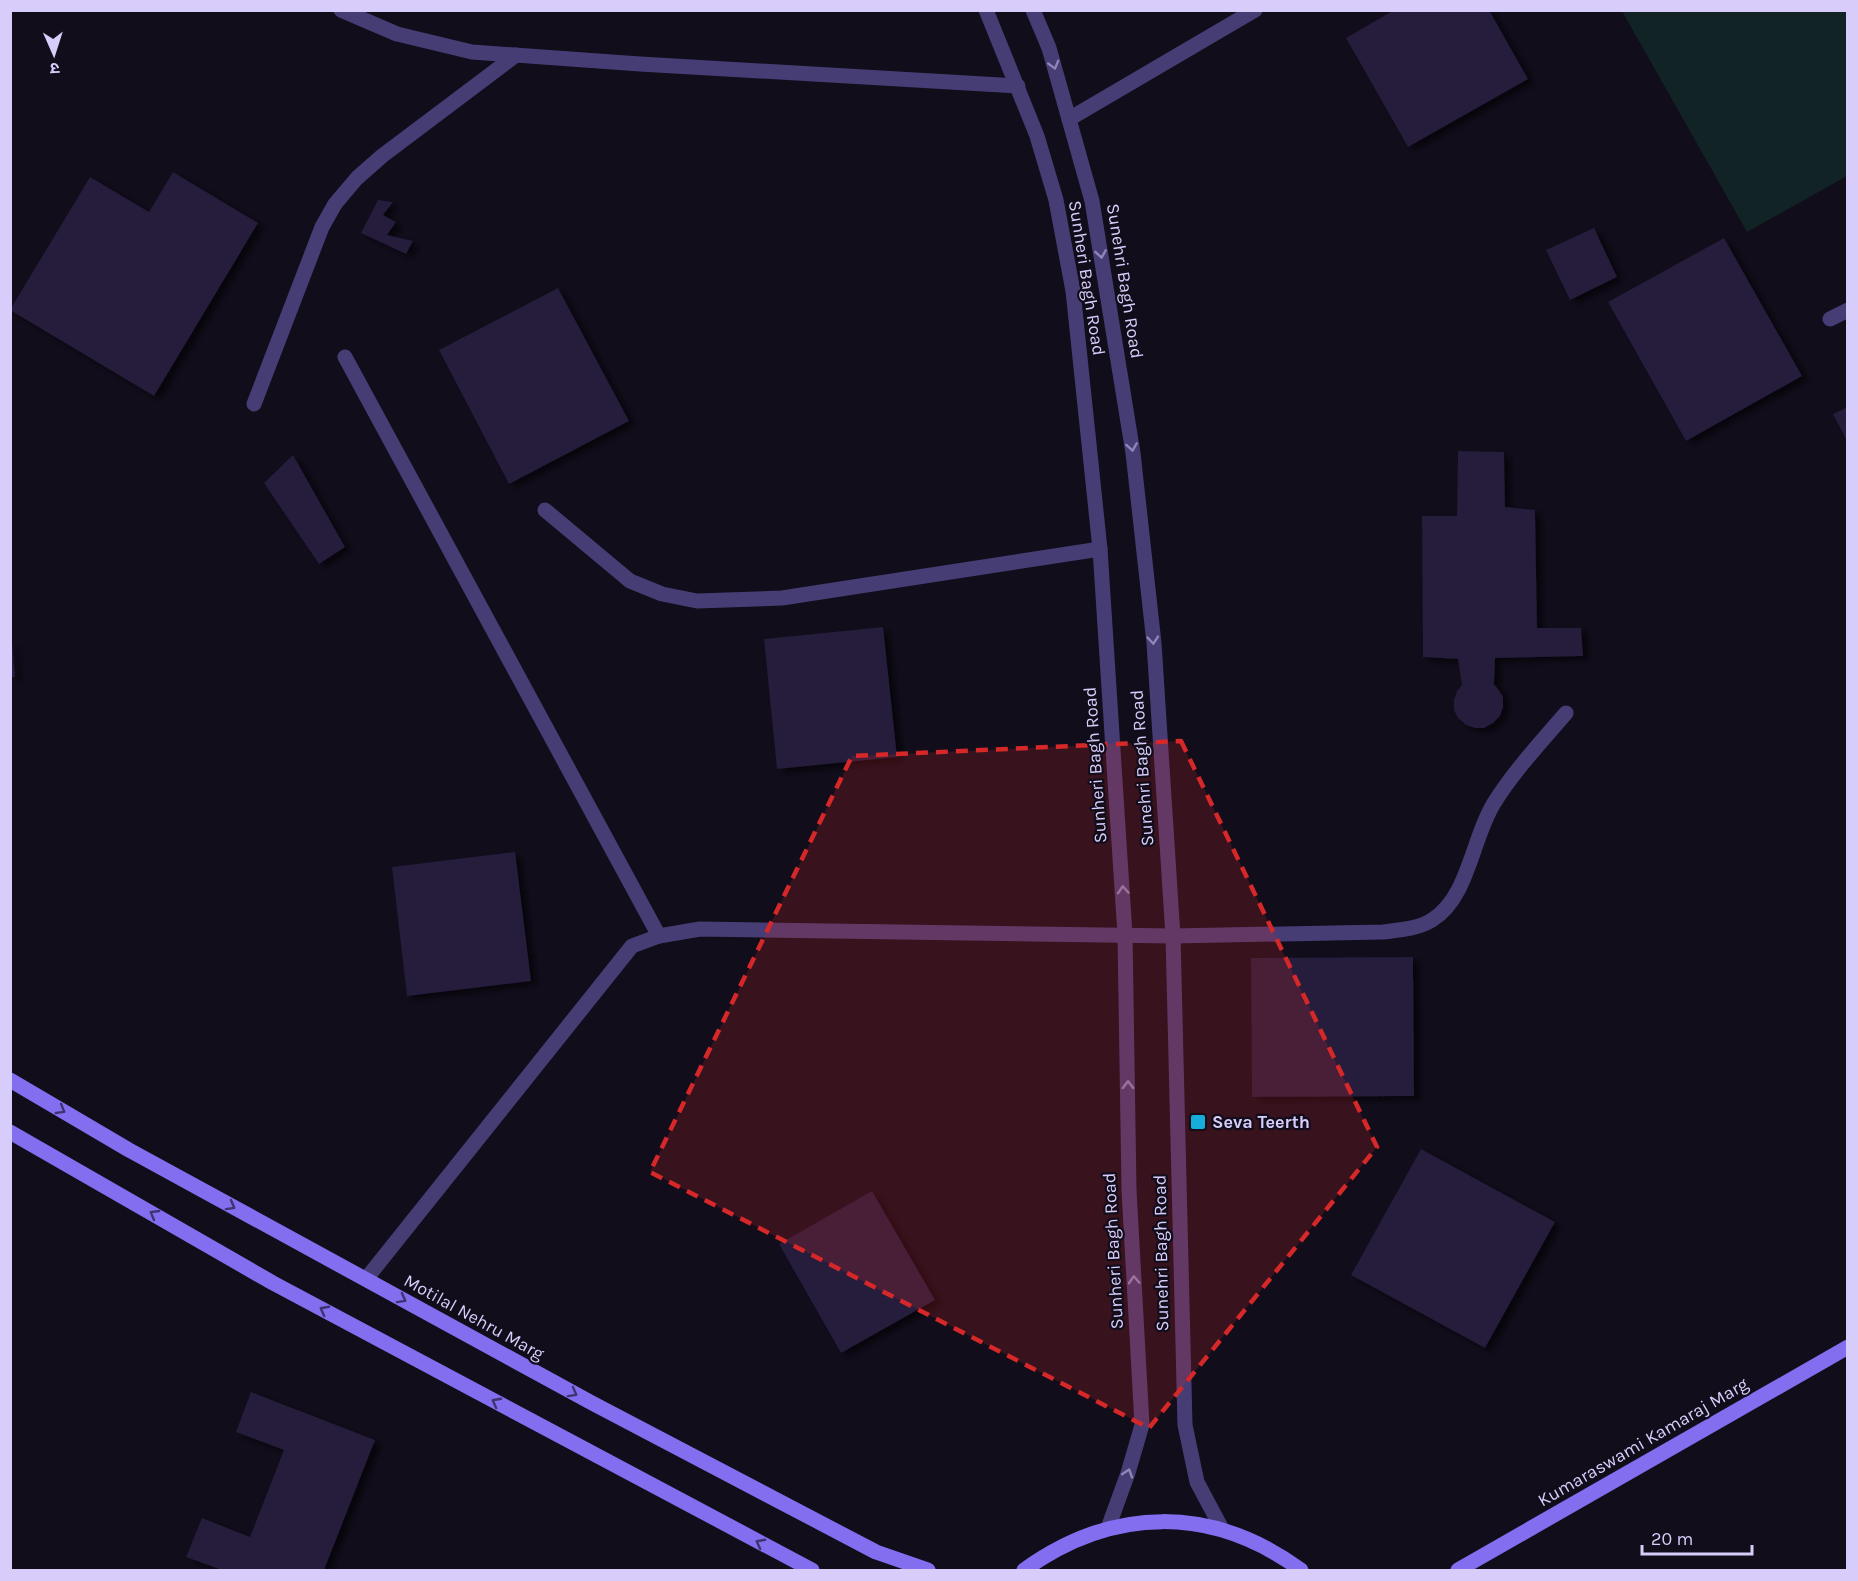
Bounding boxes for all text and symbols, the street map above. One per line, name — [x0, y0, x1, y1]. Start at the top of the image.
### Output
north arrow — [24, 24, 84, 84]
text: उ — [49, 59, 60, 78]
one-way arrow — [1046, 60, 1059, 70]
street label: Sunheri Bagh Road — [1064, 199, 1110, 357]
street label: Sunehri Bagh Road — [1102, 202, 1148, 360]
one-way arrow — [1094, 249, 1107, 259]
one-way arrow — [1126, 442, 1138, 451]
one-way arrow — [1146, 636, 1159, 645]
street label: Sunheri Bagh Road — [1079, 686, 1111, 844]
street label: Sunehri Bagh Road — [1126, 689, 1158, 847]
one-way arrow — [1116, 886, 1129, 895]
one-way arrow — [1122, 1081, 1134, 1090]
one-way arrow — [55, 1103, 65, 1114]
place label: Seva Teerth — [1212, 1111, 1310, 1133]
marker: Seva Teerth — [1189, 1113, 1207, 1131]
street label: Sunheri Bagh Road — [1098, 1172, 1128, 1330]
street label: Sunehri Bagh Road — [1149, 1174, 1173, 1332]
one-way arrow — [225, 1199, 235, 1210]
one-way arrow — [150, 1210, 160, 1221]
street label: Motilal Nehru Marg — [400, 1269, 548, 1365]
one-way arrow — [1127, 1276, 1140, 1285]
one-way arrow — [396, 1292, 406, 1303]
one-way arrow — [319, 1306, 330, 1317]
street label: Kumaraswami Kamaraj Marg — [1534, 1373, 1752, 1511]
one-way arrow — [567, 1386, 577, 1397]
one-way arrow — [491, 1398, 502, 1409]
one-way arrow — [1121, 1468, 1133, 1479]
scale bar — [1642, 1518, 1752, 1556]
text: 20 m — [1651, 1528, 1693, 1550]
one-way arrow — [756, 1539, 767, 1550]

